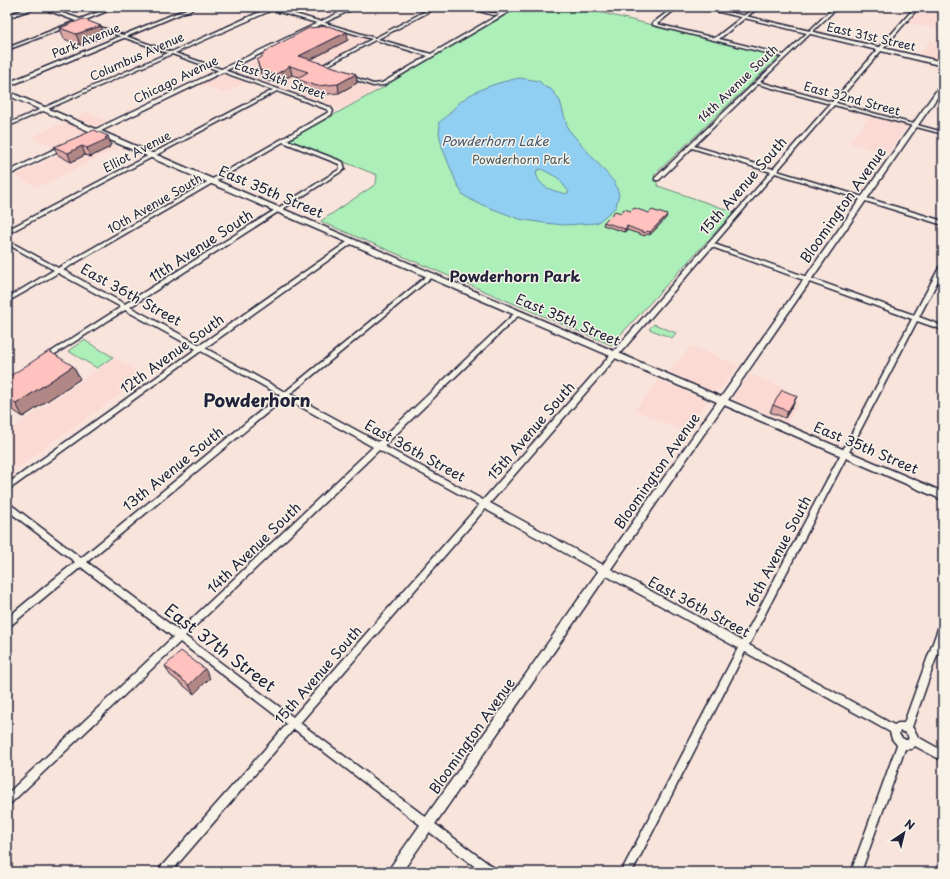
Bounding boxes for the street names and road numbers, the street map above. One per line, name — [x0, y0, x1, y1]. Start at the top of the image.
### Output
street label: East 31st Street — [825, 17, 918, 55]
street label: Park Avenue — [49, 18, 123, 62]
street label: Columbus Avenue — [86, 27, 187, 85]
street label: 14th Avenue South — [693, 40, 782, 127]
street label: Chicago Avenue — [130, 51, 221, 107]
street label: East 34th Street — [232, 55, 328, 103]
street label: East 32nd Street — [802, 77, 903, 120]
street label: Elliot Avenue — [99, 125, 174, 177]
street label: 15th Avenue South — [694, 132, 791, 239]
street label: Bloomington Avenue — [795, 142, 891, 267]
street label: East 35th Street — [216, 160, 327, 223]
street label: 10th Avenue South — [104, 169, 205, 238]
street label: 11th Avenue South — [145, 204, 257, 287]
street label: East 36th Street — [77, 258, 186, 331]
street label: East 35th Street — [513, 288, 624, 351]
street label: 12th Avenue South — [115, 309, 228, 399]
street label: 15th Avenue South — [482, 377, 579, 484]
street label: Bloomington Avenue — [609, 408, 705, 533]
street label: East 36th Street — [361, 414, 470, 487]
street label: East 35th Street — [811, 416, 922, 479]
street label: 13th Avenue South — [118, 421, 228, 516]
street label: 16th Avenue South — [739, 492, 816, 612]
street label: 14th Avenue South — [202, 497, 305, 598]
street label: East 36th Street — [645, 571, 754, 642]
street label: East 37th Street — [159, 597, 282, 698]
street label: 15th Avenue South — [269, 621, 366, 728]
street label: Bloomington Avenue — [424, 673, 520, 798]

